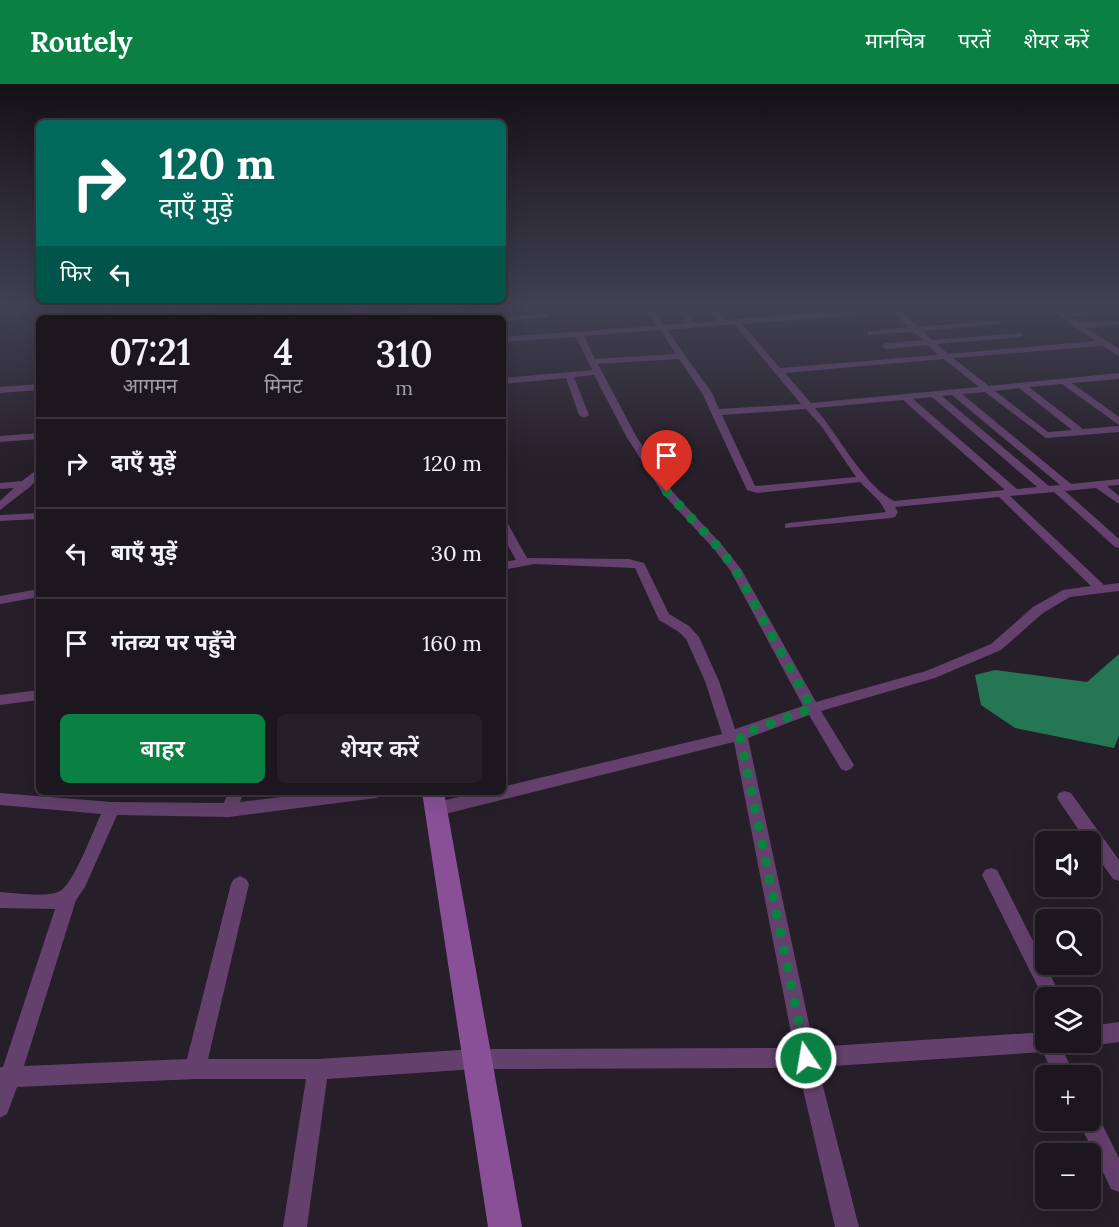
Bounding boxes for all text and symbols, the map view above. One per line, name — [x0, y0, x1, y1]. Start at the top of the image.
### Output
text: Routely — [30, 24, 132, 60]
text: मानचित्र — [865, 27, 925, 54]
text: परतें — [958, 27, 991, 54]
text: शेयर करें — [1024, 27, 1089, 54]
text: 120 m — [159, 137, 275, 191]
icon: right — [60, 144, 138, 222]
text: दाएँ मुड़ें — [159, 190, 233, 224]
icon: left — [104, 258, 137, 291]
text: फिर — [60, 259, 92, 287]
text: 07:21 — [109, 329, 191, 375]
text: 4 — [273, 329, 293, 375]
text: 310 — [376, 331, 433, 377]
text: आगमन — [123, 373, 177, 398]
text: मिनट — [264, 373, 302, 398]
text: m — [395, 375, 413, 400]
pin — [641, 430, 692, 492]
icon: arrive — [650, 439, 683, 472]
icon: right — [60, 447, 93, 480]
text: दाएँ मुड़ें — [111, 448, 176, 476]
text: 120 m — [423, 449, 482, 477]
icon: left — [60, 537, 93, 570]
text: बाएँ मुड़ें — [111, 538, 177, 566]
text: 30 m — [431, 539, 482, 567]
icon: arrive — [60, 627, 93, 660]
text: गंतव्य पर पहुँचे — [111, 628, 236, 656]
text: 160 m — [422, 629, 482, 657]
button: बाहर — [60, 714, 265, 783]
button: शेयर करें — [277, 714, 482, 783]
map controls — [1035, 831, 1101, 1209]
button: sound — [1035, 831, 1101, 897]
button: search — [1035, 909, 1101, 975]
button: layers — [1035, 987, 1101, 1053]
position arrow — [774, 1026, 838, 1090]
button: + — [1035, 1065, 1101, 1131]
button: − — [1035, 1143, 1101, 1209]

